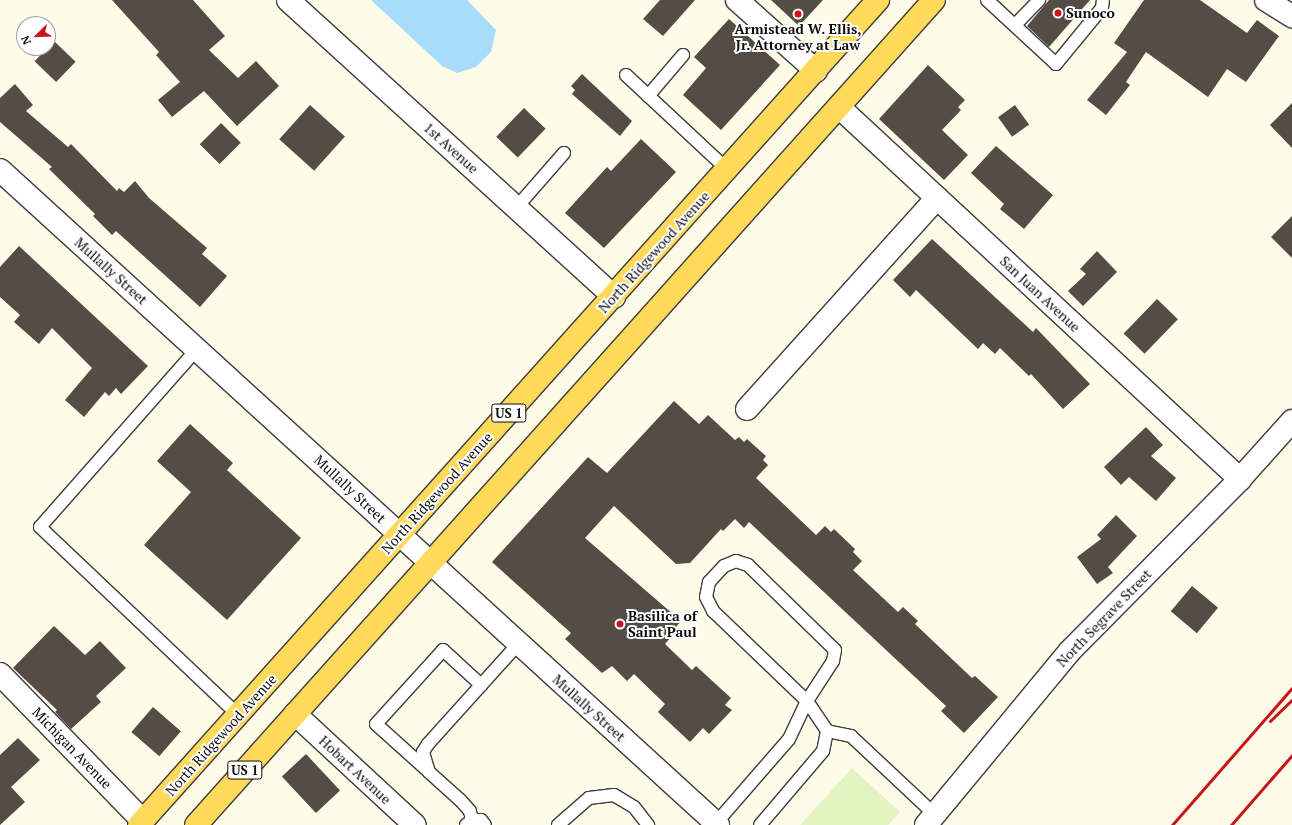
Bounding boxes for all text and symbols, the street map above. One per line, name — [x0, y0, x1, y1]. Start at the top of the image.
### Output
place label: Sunoco — [1066, 5, 1115, 21]
marker: Sunoco — [1053, 8, 1063, 18]
marker: Armistead W. Ellis, Jr. Attorney at Law — [793, 9, 803, 19]
north arrow — [16, 16, 56, 56]
place label: Armistead W. Ellis, Jr. Attorney at Law — [734, 21, 862, 54]
text: N — [18, 34, 34, 47]
street label: 1st Avenue — [420, 119, 482, 177]
street label: North Ridgewood Avenue — [595, 188, 713, 316]
street label: Mullally Street — [71, 234, 151, 308]
street label: San Juan Avenue — [996, 252, 1084, 336]
road number: US 1 — [491, 402, 527, 424]
street label: North Ridgewood Avenue — [378, 429, 496, 557]
street label: Mullally Street — [311, 452, 389, 526]
street label: North Segrave Street — [1053, 566, 1155, 670]
place label: Basilica of Saint Paul — [628, 608, 697, 640]
marker: Basilica of Saint Paul — [615, 619, 625, 629]
street label: North Ridgewood Avenue — [162, 671, 280, 799]
street label: Mullally Street — [549, 671, 629, 745]
street label: Michigan Avenue — [29, 704, 115, 792]
street label: Hobart Avenue — [315, 732, 395, 808]
road number: US 1 — [227, 759, 263, 781]

